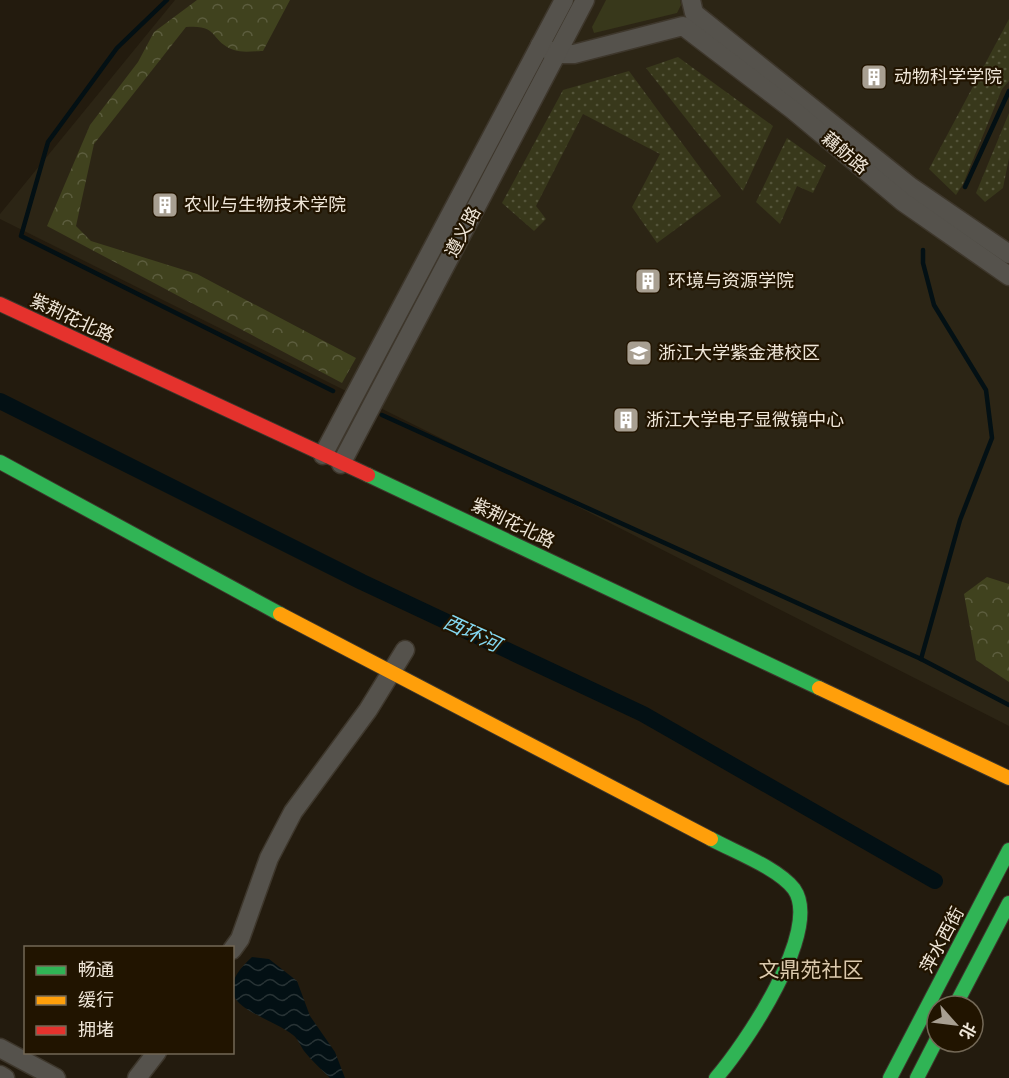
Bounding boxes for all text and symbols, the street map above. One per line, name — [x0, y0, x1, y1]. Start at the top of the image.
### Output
building icon: 动物科学学院 — [859, 62, 889, 92]
place label: 动物科学学院 — [894, 66, 1002, 88]
street label: 藕舫路 — [817, 127, 873, 179]
building icon: 农业与生物技术学院 — [150, 190, 180, 220]
place label: 农业与生物技术学院 — [184, 194, 346, 216]
street label: 遵义路 — [441, 203, 485, 261]
building icon: 环境与资源学院 — [633, 266, 663, 296]
place label: 环境与资源学院 — [668, 270, 794, 292]
street label: 紫荆花北路 — [27, 289, 117, 347]
school or university icon: 浙江大学紫金港校区 — [624, 338, 654, 368]
place label: 浙江大学紫金港校区 — [658, 342, 820, 364]
building icon: 浙江大学电子显微镜中心 — [611, 405, 641, 435]
place label: 浙江大学电子显微镜中心 — [646, 409, 844, 431]
street label: 紫荆花北路 — [468, 493, 558, 553]
water label: 西环河 — [440, 609, 508, 658]
street label: 萍水西街 — [915, 903, 969, 977]
legend — [24, 946, 234, 1054]
district label: 文鼎苑社区 — [759, 957, 864, 983]
text: 畅通 — [78, 959, 114, 981]
text: 缓行 — [78, 989, 114, 1011]
north arrow — [925, 994, 985, 1054]
text: 拥堵 — [78, 1019, 114, 1041]
text: 北 — [956, 1019, 980, 1042]

